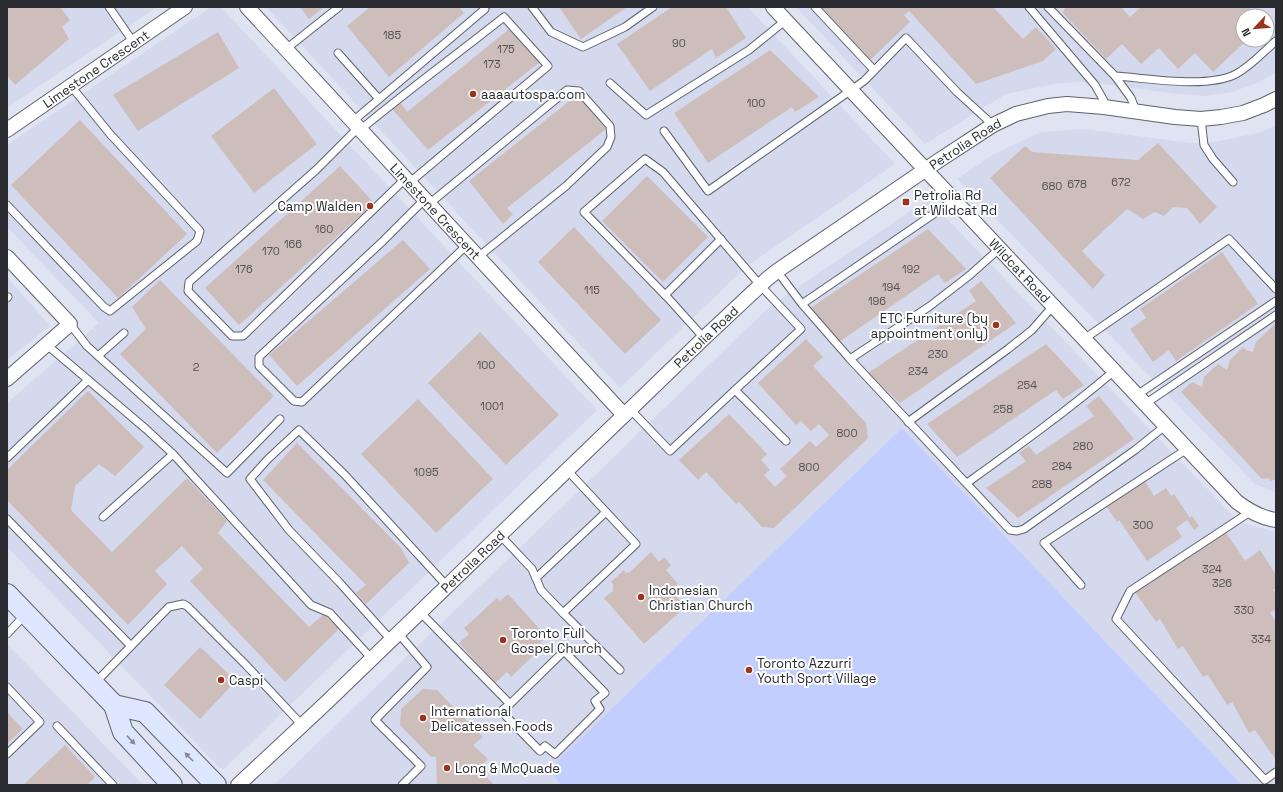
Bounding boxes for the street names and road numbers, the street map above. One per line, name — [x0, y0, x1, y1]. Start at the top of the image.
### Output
street label: Limestone Crescent — [40, 26, 153, 112]
street label: Petrolia Road — [926, 114, 1004, 174]
street label: Limestone Crescent — [386, 160, 484, 263]
street label: Wildcat Road — [985, 235, 1054, 307]
street label: Petrolia Road — [670, 302, 742, 372]
street label: Petrolia Road — [437, 527, 509, 597]

